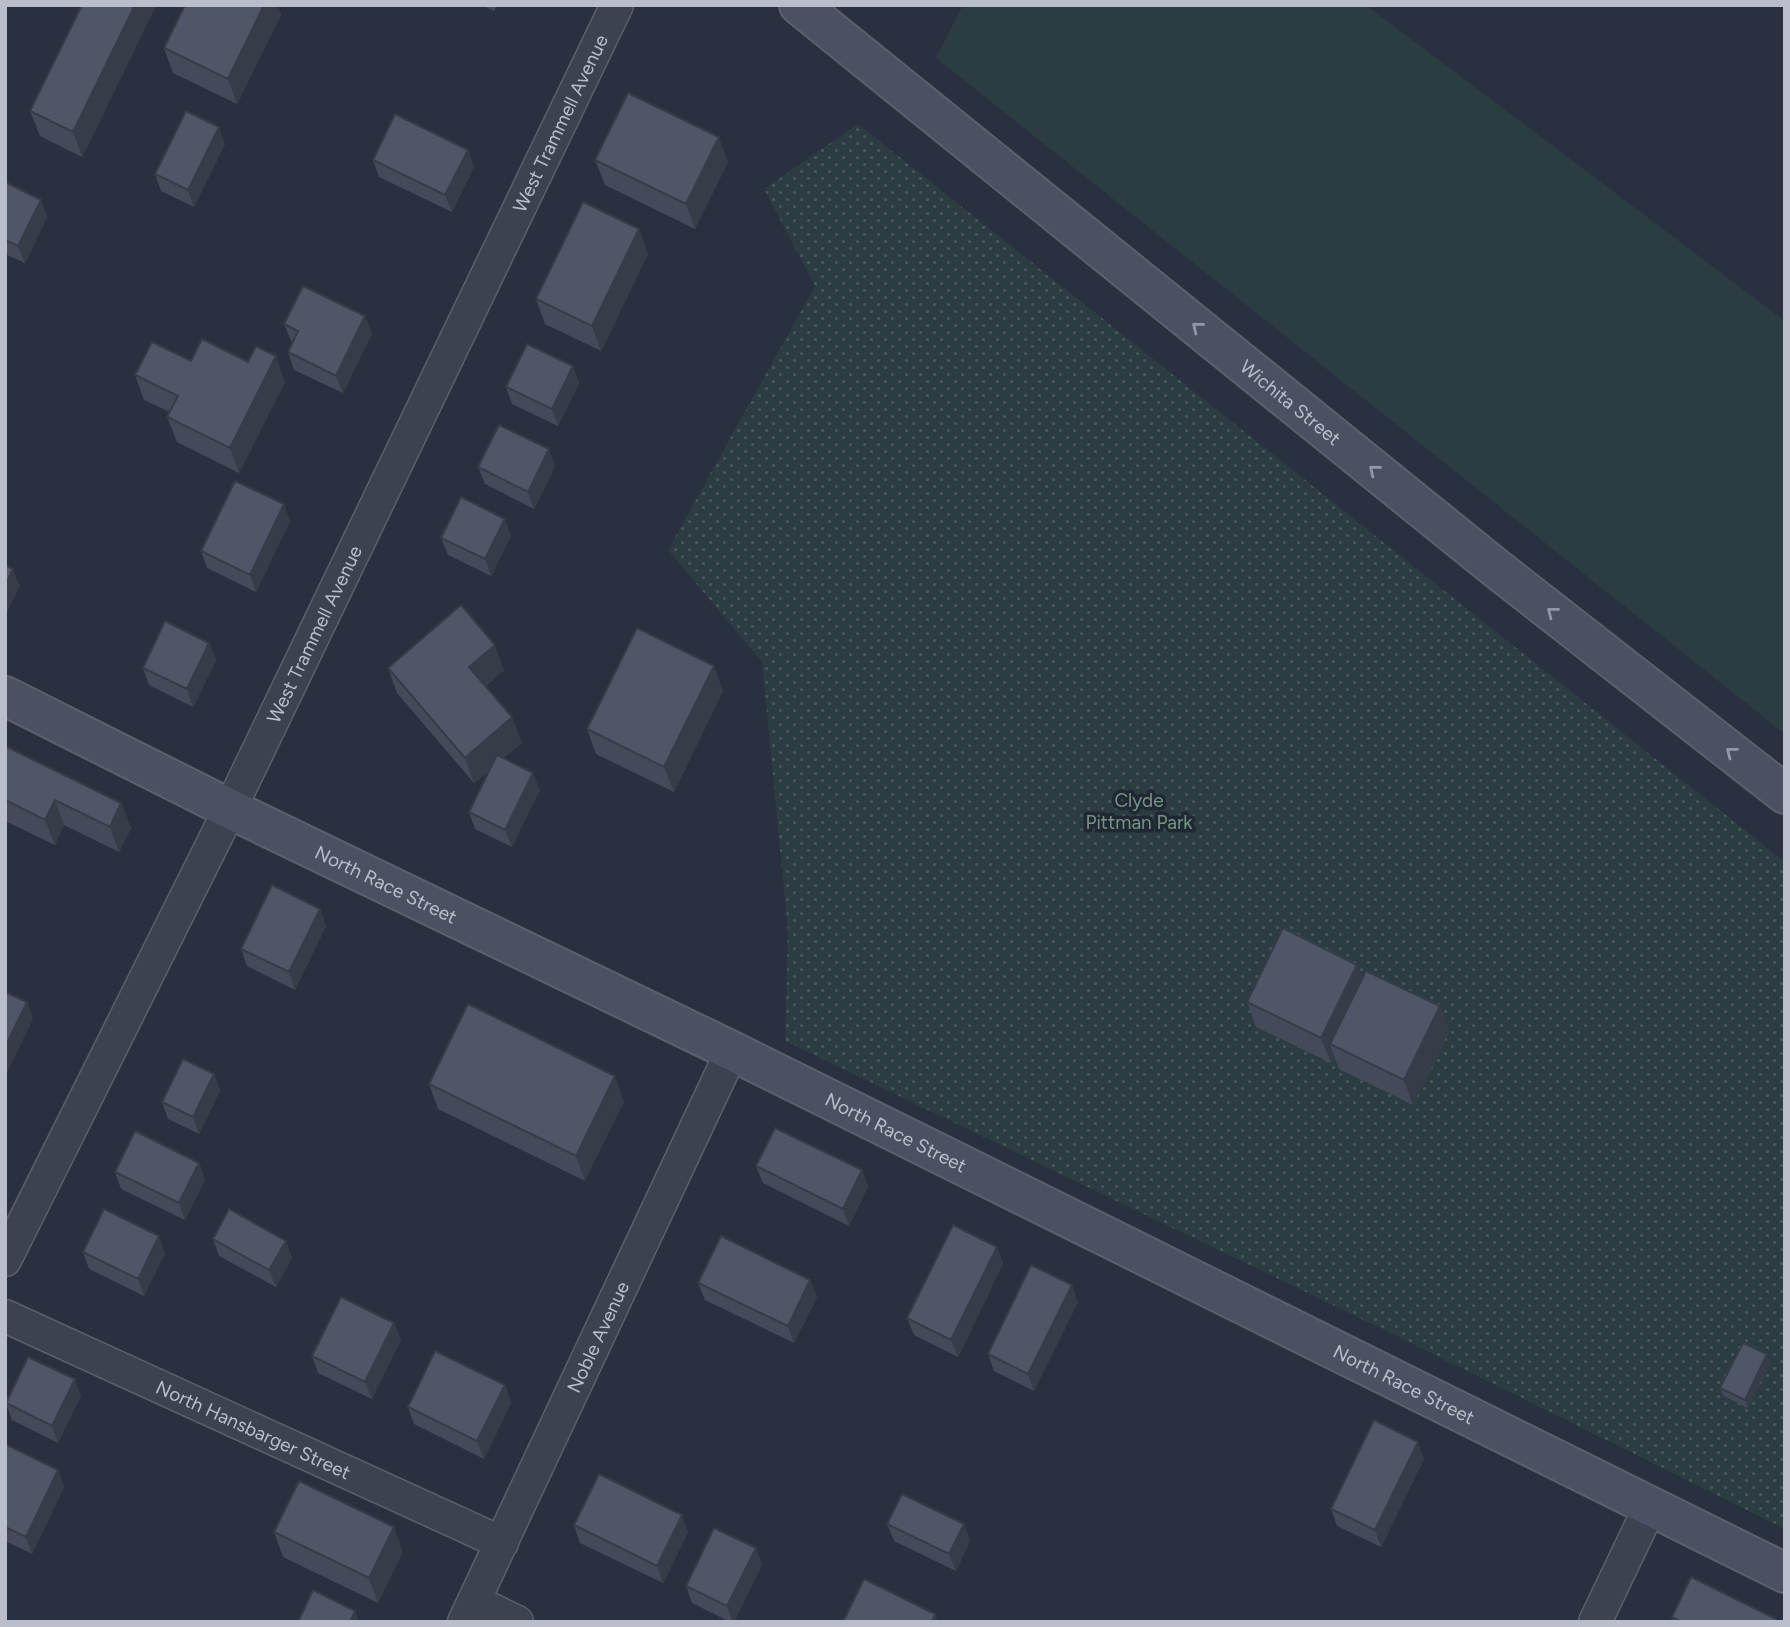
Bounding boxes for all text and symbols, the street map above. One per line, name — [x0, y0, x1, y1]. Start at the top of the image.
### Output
street label: West Trammell Avenue — [508, 31, 613, 216]
one-way arrow — [1193, 322, 1205, 335]
street label: Wichita Street — [1235, 355, 1345, 450]
one-way arrow — [1370, 465, 1382, 478]
street label: West Trammell Avenue — [262, 542, 367, 727]
one-way arrow — [1547, 607, 1559, 620]
one-way arrow — [1726, 748, 1739, 761]
park label: Clyde Pittman Park — [1085, 789, 1193, 834]
street label: North Race Street — [311, 841, 461, 929]
street label: North Race Street — [821, 1088, 970, 1177]
street label: Noble Avenue — [562, 1278, 634, 1396]
street label: North Race Street — [1329, 1340, 1478, 1429]
street label: North Hansbarger Street — [152, 1376, 354, 1484]

